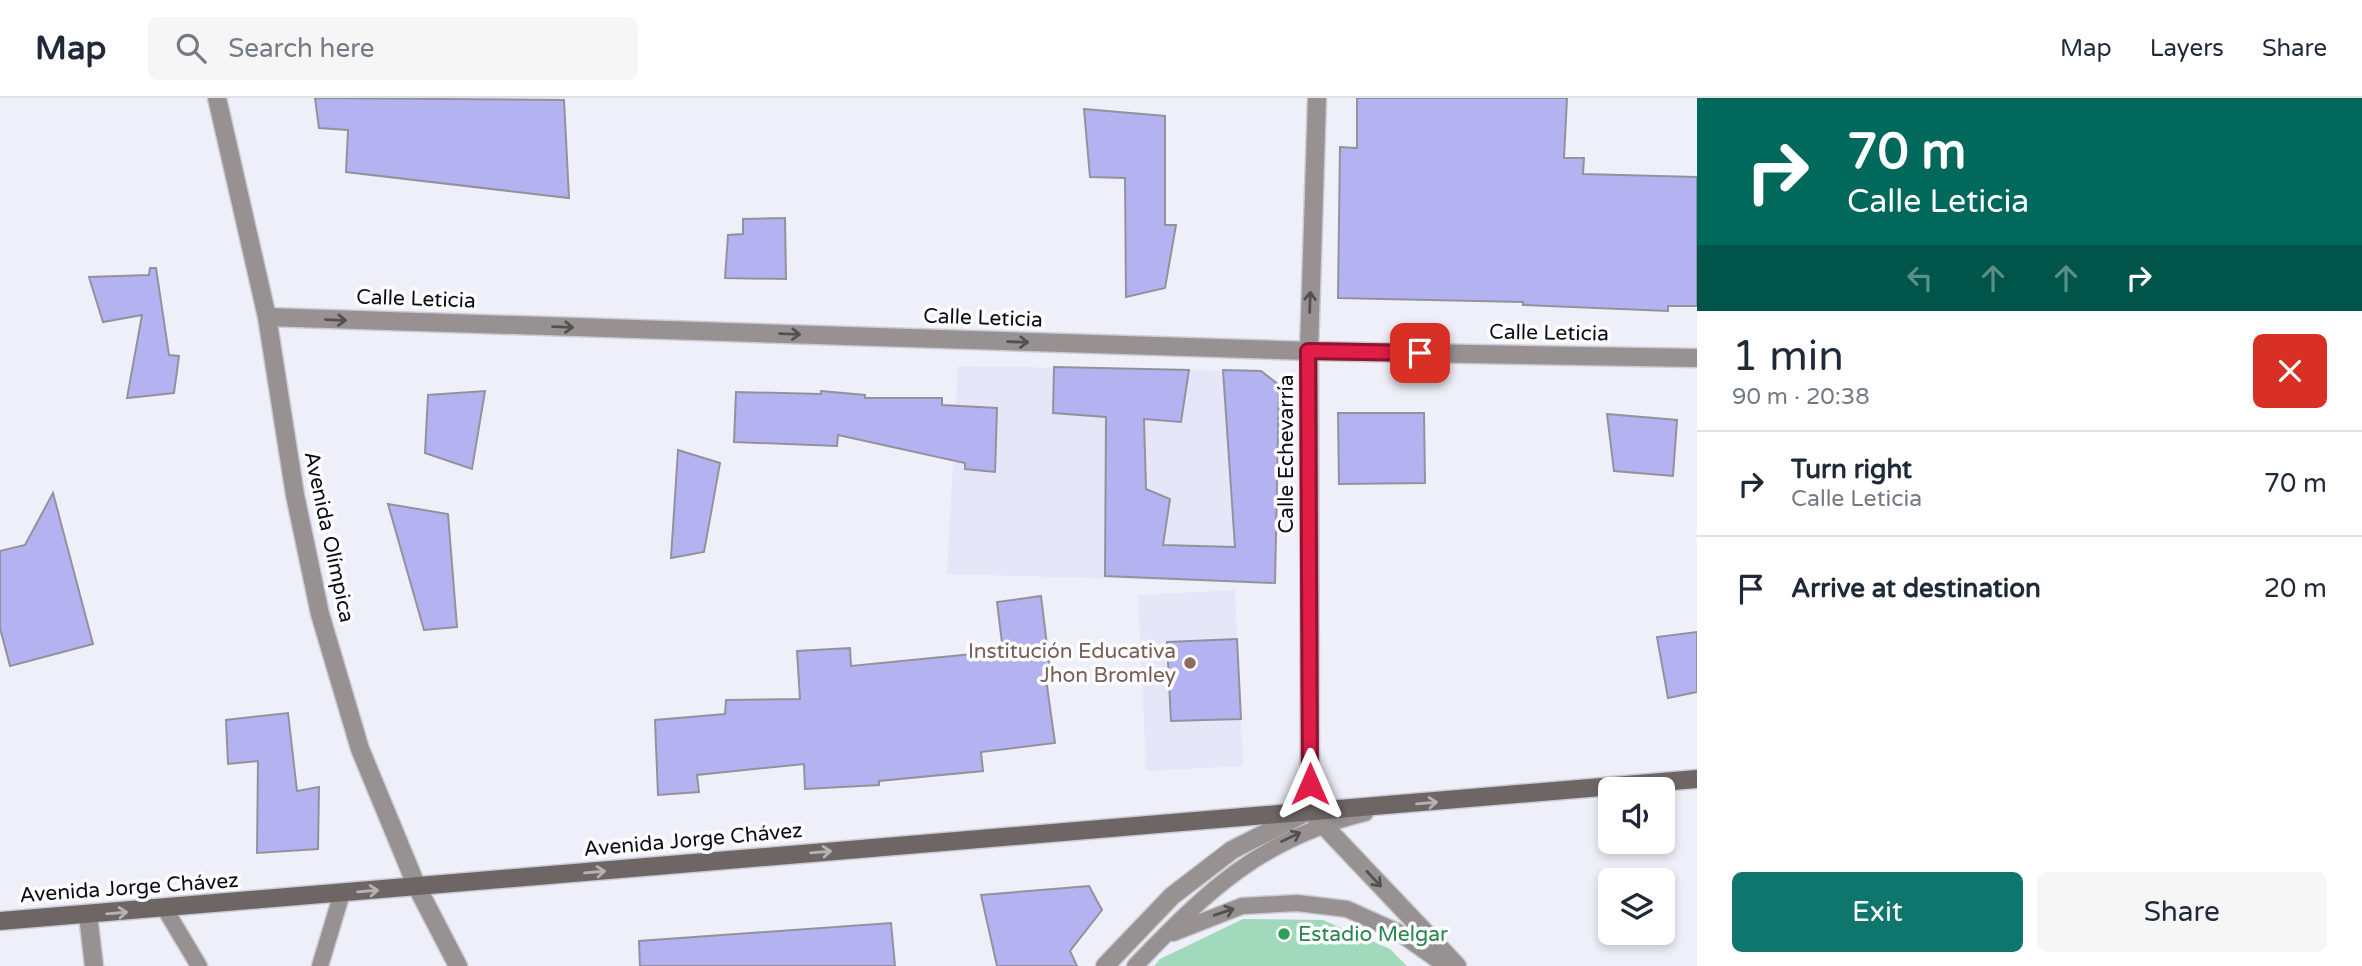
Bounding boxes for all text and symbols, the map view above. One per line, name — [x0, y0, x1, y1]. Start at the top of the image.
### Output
search box — [148, 17, 638, 80]
text: Map — [35, 29, 106, 68]
icon: search — [172, 29, 210, 67]
text: Search here — [228, 33, 374, 64]
text: Map — [2060, 34, 2112, 63]
text: Layers — [2150, 34, 2224, 63]
text: Share — [2262, 34, 2327, 63]
text: 70 m — [1847, 123, 1966, 182]
icon: right — [1732, 126, 1823, 217]
text: Calle Leticia — [1847, 183, 2029, 221]
icon: left — [1901, 259, 1939, 297]
icon: ahead — [1974, 259, 2012, 297]
icon: ahead — [2047, 259, 2085, 297]
icon: right — [2120, 259, 2158, 297]
street label: Calle Leticia — [356, 284, 476, 314]
one-way arrow — [1304, 290, 1317, 313]
street label: Calle Leticia — [923, 303, 1043, 333]
one-way arrow — [324, 313, 347, 326]
street label: Calle Leticia — [1489, 319, 1609, 347]
one-way arrow — [551, 320, 574, 334]
pin — [1390, 323, 1450, 383]
one-way arrow — [779, 328, 802, 341]
text: 1 min — [1732, 331, 1844, 382]
icon: arrive — [1401, 334, 1439, 372]
button: close — [2253, 334, 2327, 408]
one-way arrow — [1006, 335, 1029, 348]
street label: Calle Echevarría — [1274, 375, 1299, 534]
text: 90 m · 20:38 — [1732, 383, 1870, 411]
street label: Avenida Olímpica — [299, 449, 359, 625]
text: Turn right — [1791, 454, 1912, 485]
icon: right — [1732, 465, 1770, 503]
text: 70 m — [2264, 468, 2327, 499]
text: Calle Leticia — [1791, 485, 1922, 513]
icon: arrive — [1732, 570, 1770, 608]
text: Arrive at destination — [1791, 573, 2041, 604]
text: 20 m — [2264, 573, 2327, 604]
place label: Institución Educativa Jhon Bromley — [968, 639, 1176, 688]
marker: Institución Educativa Jhon Bromley — [1182, 655, 1198, 671]
position arrow — [1273, 747, 1347, 821]
map controls — [1598, 777, 1675, 945]
button: sound — [1598, 777, 1675, 854]
one-way arrow — [1416, 796, 1438, 809]
street label: Avenida Jorge Chávez — [583, 818, 803, 862]
one-way arrow — [1280, 830, 1301, 843]
one-way arrow — [810, 845, 832, 858]
one-way arrow — [583, 865, 606, 878]
street label: Avenida Jorge Chávez — [19, 868, 239, 908]
button: layers — [1598, 868, 1675, 945]
one-way arrow — [1365, 870, 1382, 887]
button: Exit — [1732, 872, 2023, 952]
button: Share — [2037, 872, 2327, 952]
one-way arrow — [356, 884, 379, 897]
one-way arrow — [1212, 905, 1234, 917]
one-way arrow — [105, 906, 128, 919]
place label: Estadio Melgar — [1298, 922, 1448, 947]
marker: Estadio Melgar — [1276, 926, 1292, 942]

